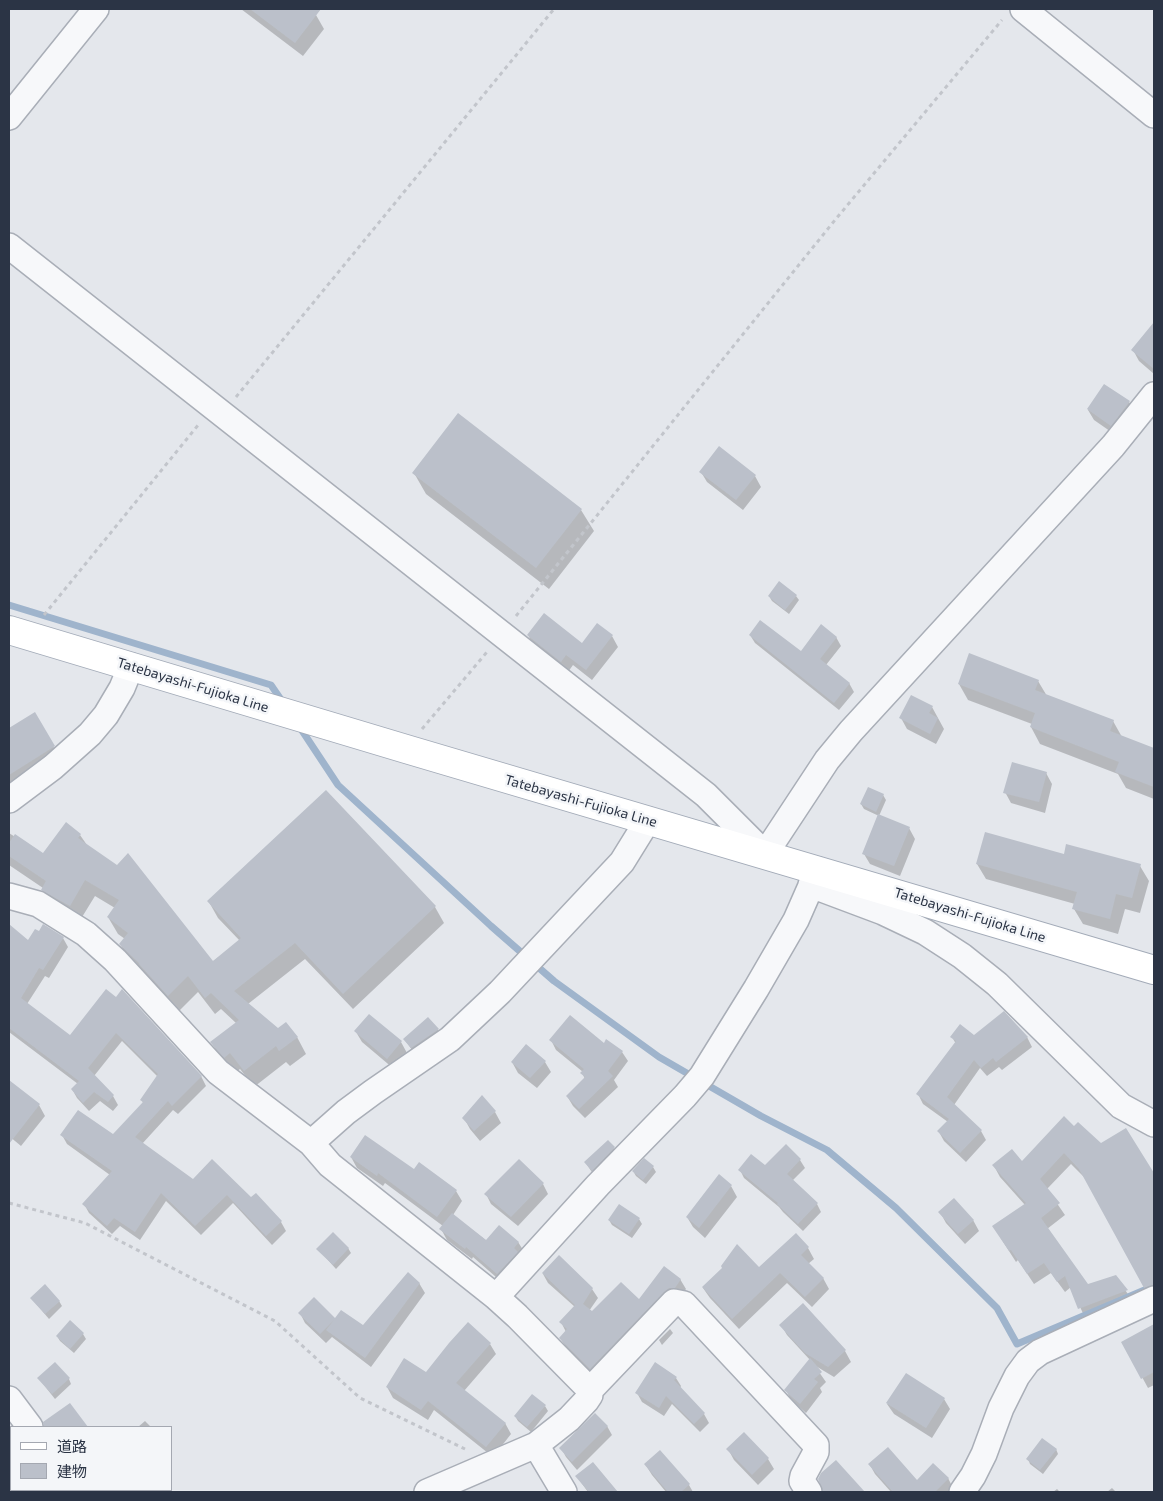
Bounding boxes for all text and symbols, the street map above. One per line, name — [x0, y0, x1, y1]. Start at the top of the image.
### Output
street label: Tatebayashi-Fujioka Line — [115, 654, 271, 716]
street label: Tatebayashi-Fujioka Line — [503, 771, 659, 831]
street label: Tatebayashi-Fujioka Line — [892, 884, 1048, 946]
legend — [10, 1426, 172, 1491]
text: 道路 — [57, 1437, 87, 1455]
text: 建物 — [57, 1462, 87, 1480]

